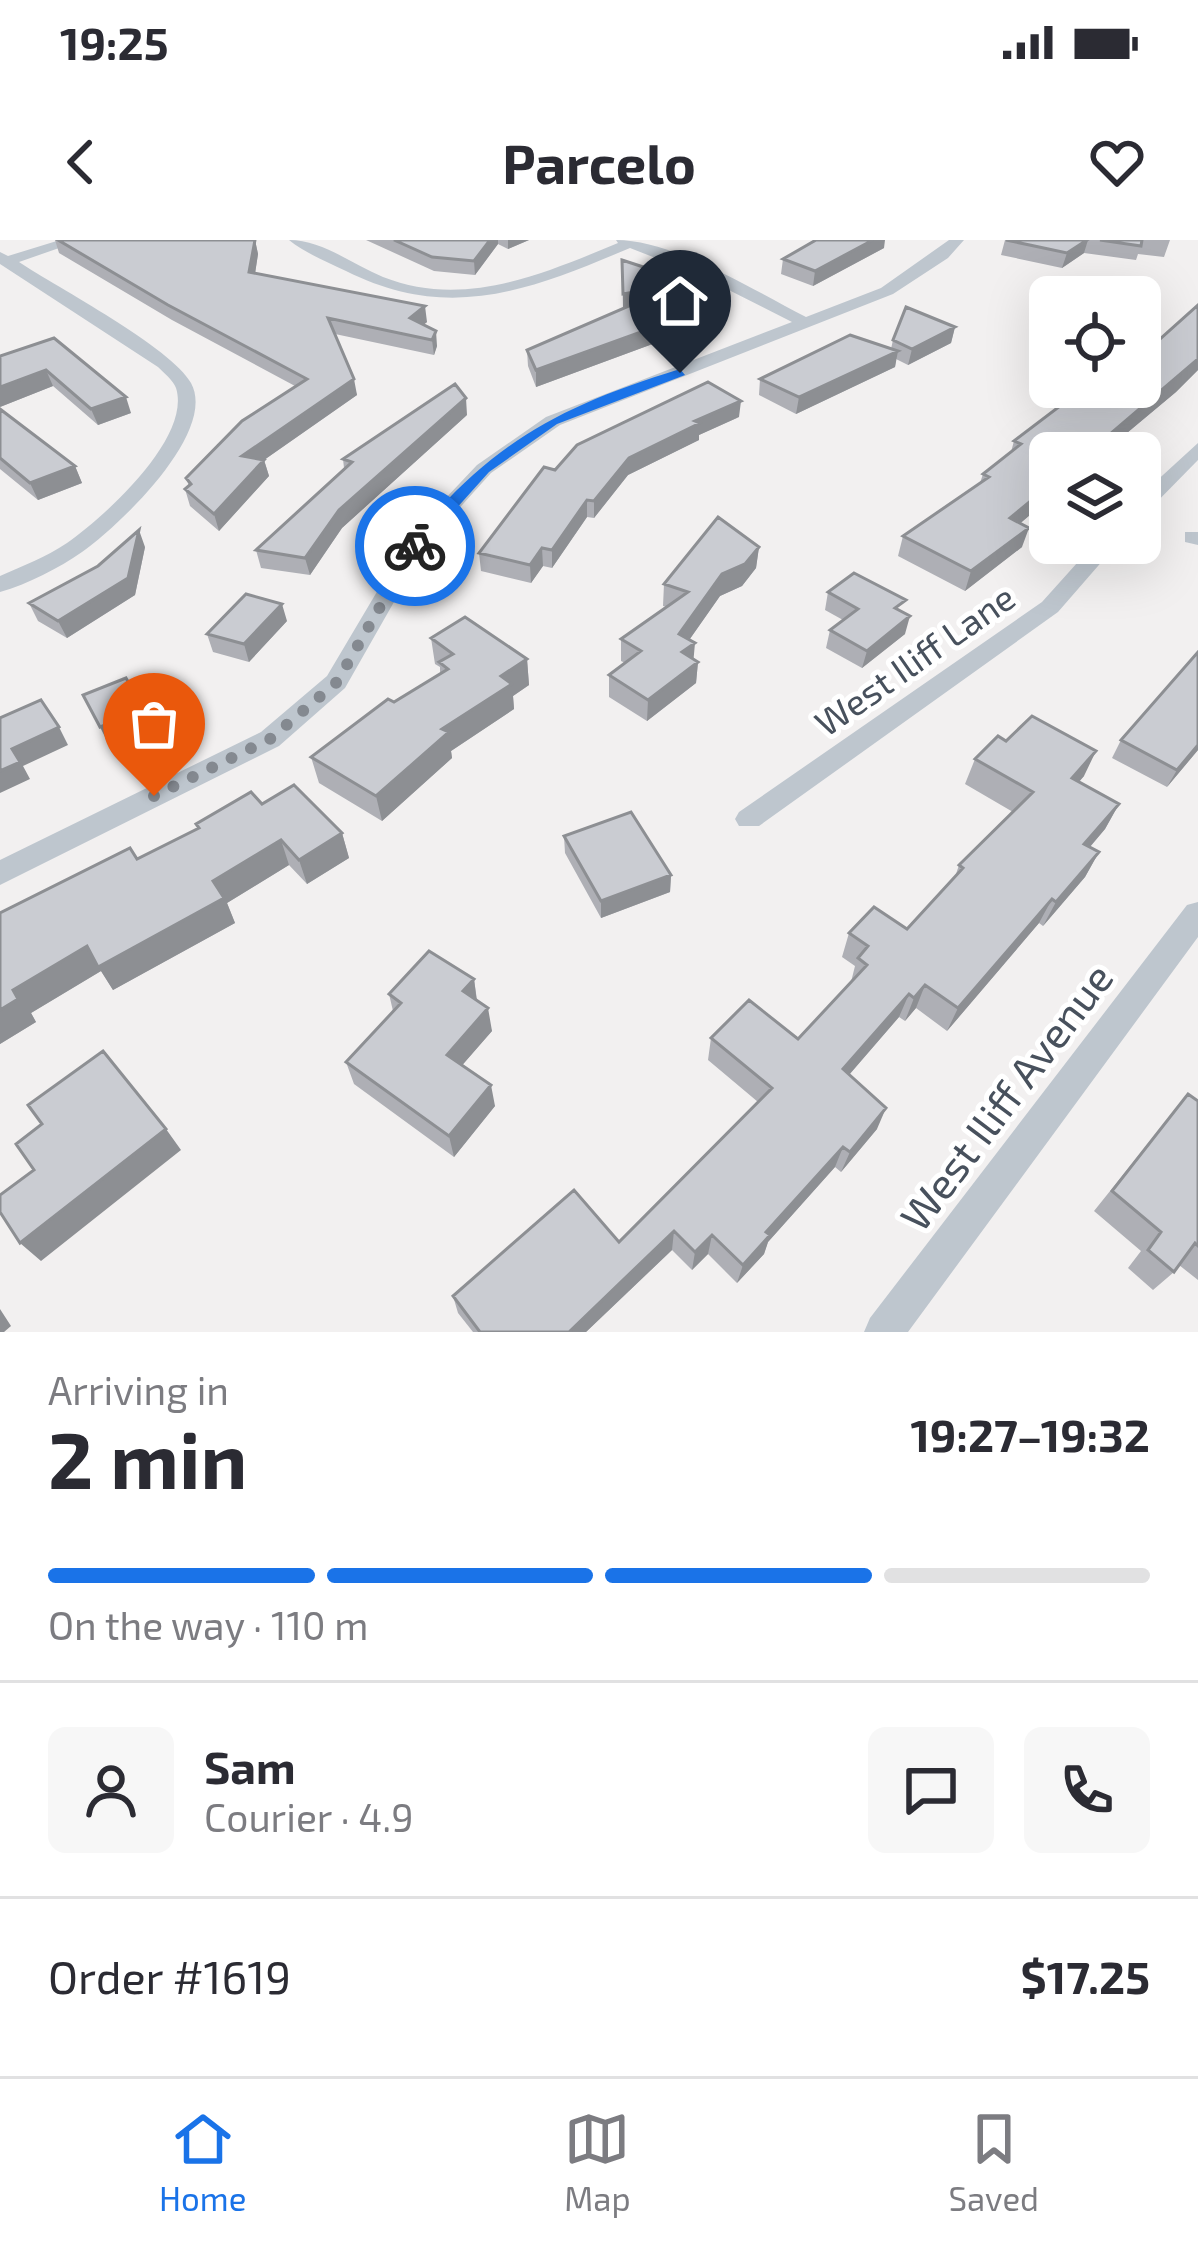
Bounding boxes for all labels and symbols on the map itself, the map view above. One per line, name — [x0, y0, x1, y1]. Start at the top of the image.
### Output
pin — [629, 250, 731, 373]
courier — [355, 486, 475, 606]
street label: West Iliff Lane — [806, 574, 1022, 744]
pin — [103, 673, 205, 796]
street label: West Iliff Avenue — [888, 953, 1122, 1239]

